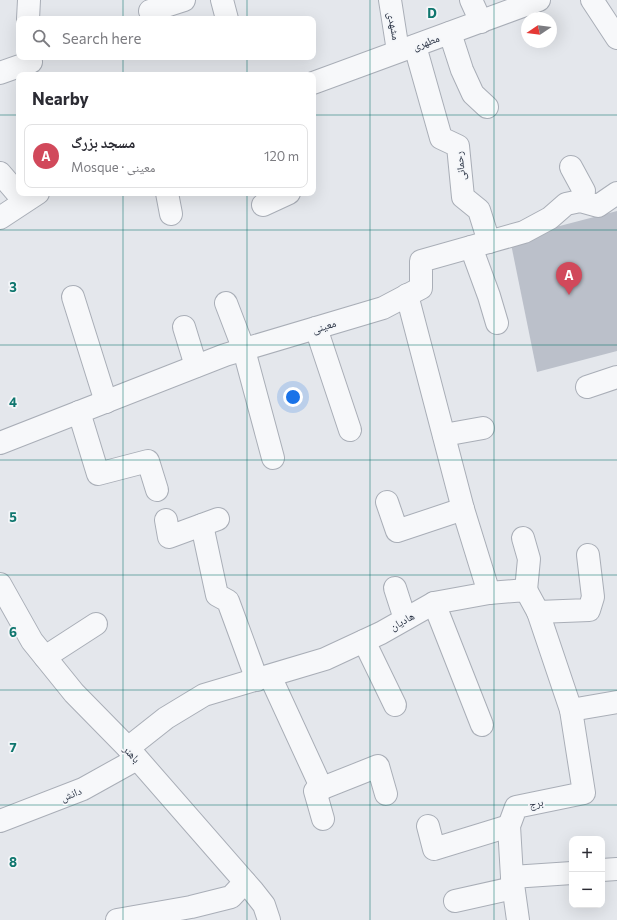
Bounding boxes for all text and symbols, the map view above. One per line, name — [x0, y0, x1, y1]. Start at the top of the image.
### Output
text: D — [427, 5, 437, 21]
street label: مشهدی — [385, 11, 403, 41]
north arrow — [521, 12, 557, 48]
search box — [16, 16, 316, 60]
icon: search — [30, 27, 52, 49]
text: Search here — [62, 29, 141, 47]
street label: مطهری — [411, 31, 441, 53]
text: Nearby — [32, 88, 89, 109]
text: مسجد بزرگ — [71, 133, 135, 151]
text: A — [41, 148, 51, 164]
text: 120 m — [264, 148, 299, 164]
street label: رحمانی — [451, 151, 469, 181]
text: Mosque · معینی — [71, 159, 155, 175]
pin: A — [556, 262, 582, 295]
text: 3 — [9, 279, 17, 295]
street label: معینی — [310, 316, 338, 336]
your location — [283, 387, 303, 407]
text: 4 — [9, 394, 17, 410]
text: 5 — [9, 509, 17, 525]
street label: هادیان — [387, 608, 417, 633]
text: 6 — [9, 624, 17, 640]
text: 7 — [9, 739, 17, 755]
street label: باهنر — [120, 741, 144, 765]
street label: دانش — [58, 783, 84, 804]
street label: برج — [527, 795, 545, 811]
map controls — [569, 836, 605, 908]
button: + — [569, 836, 605, 872]
text: 8 — [9, 854, 17, 870]
button: − — [569, 872, 605, 908]

